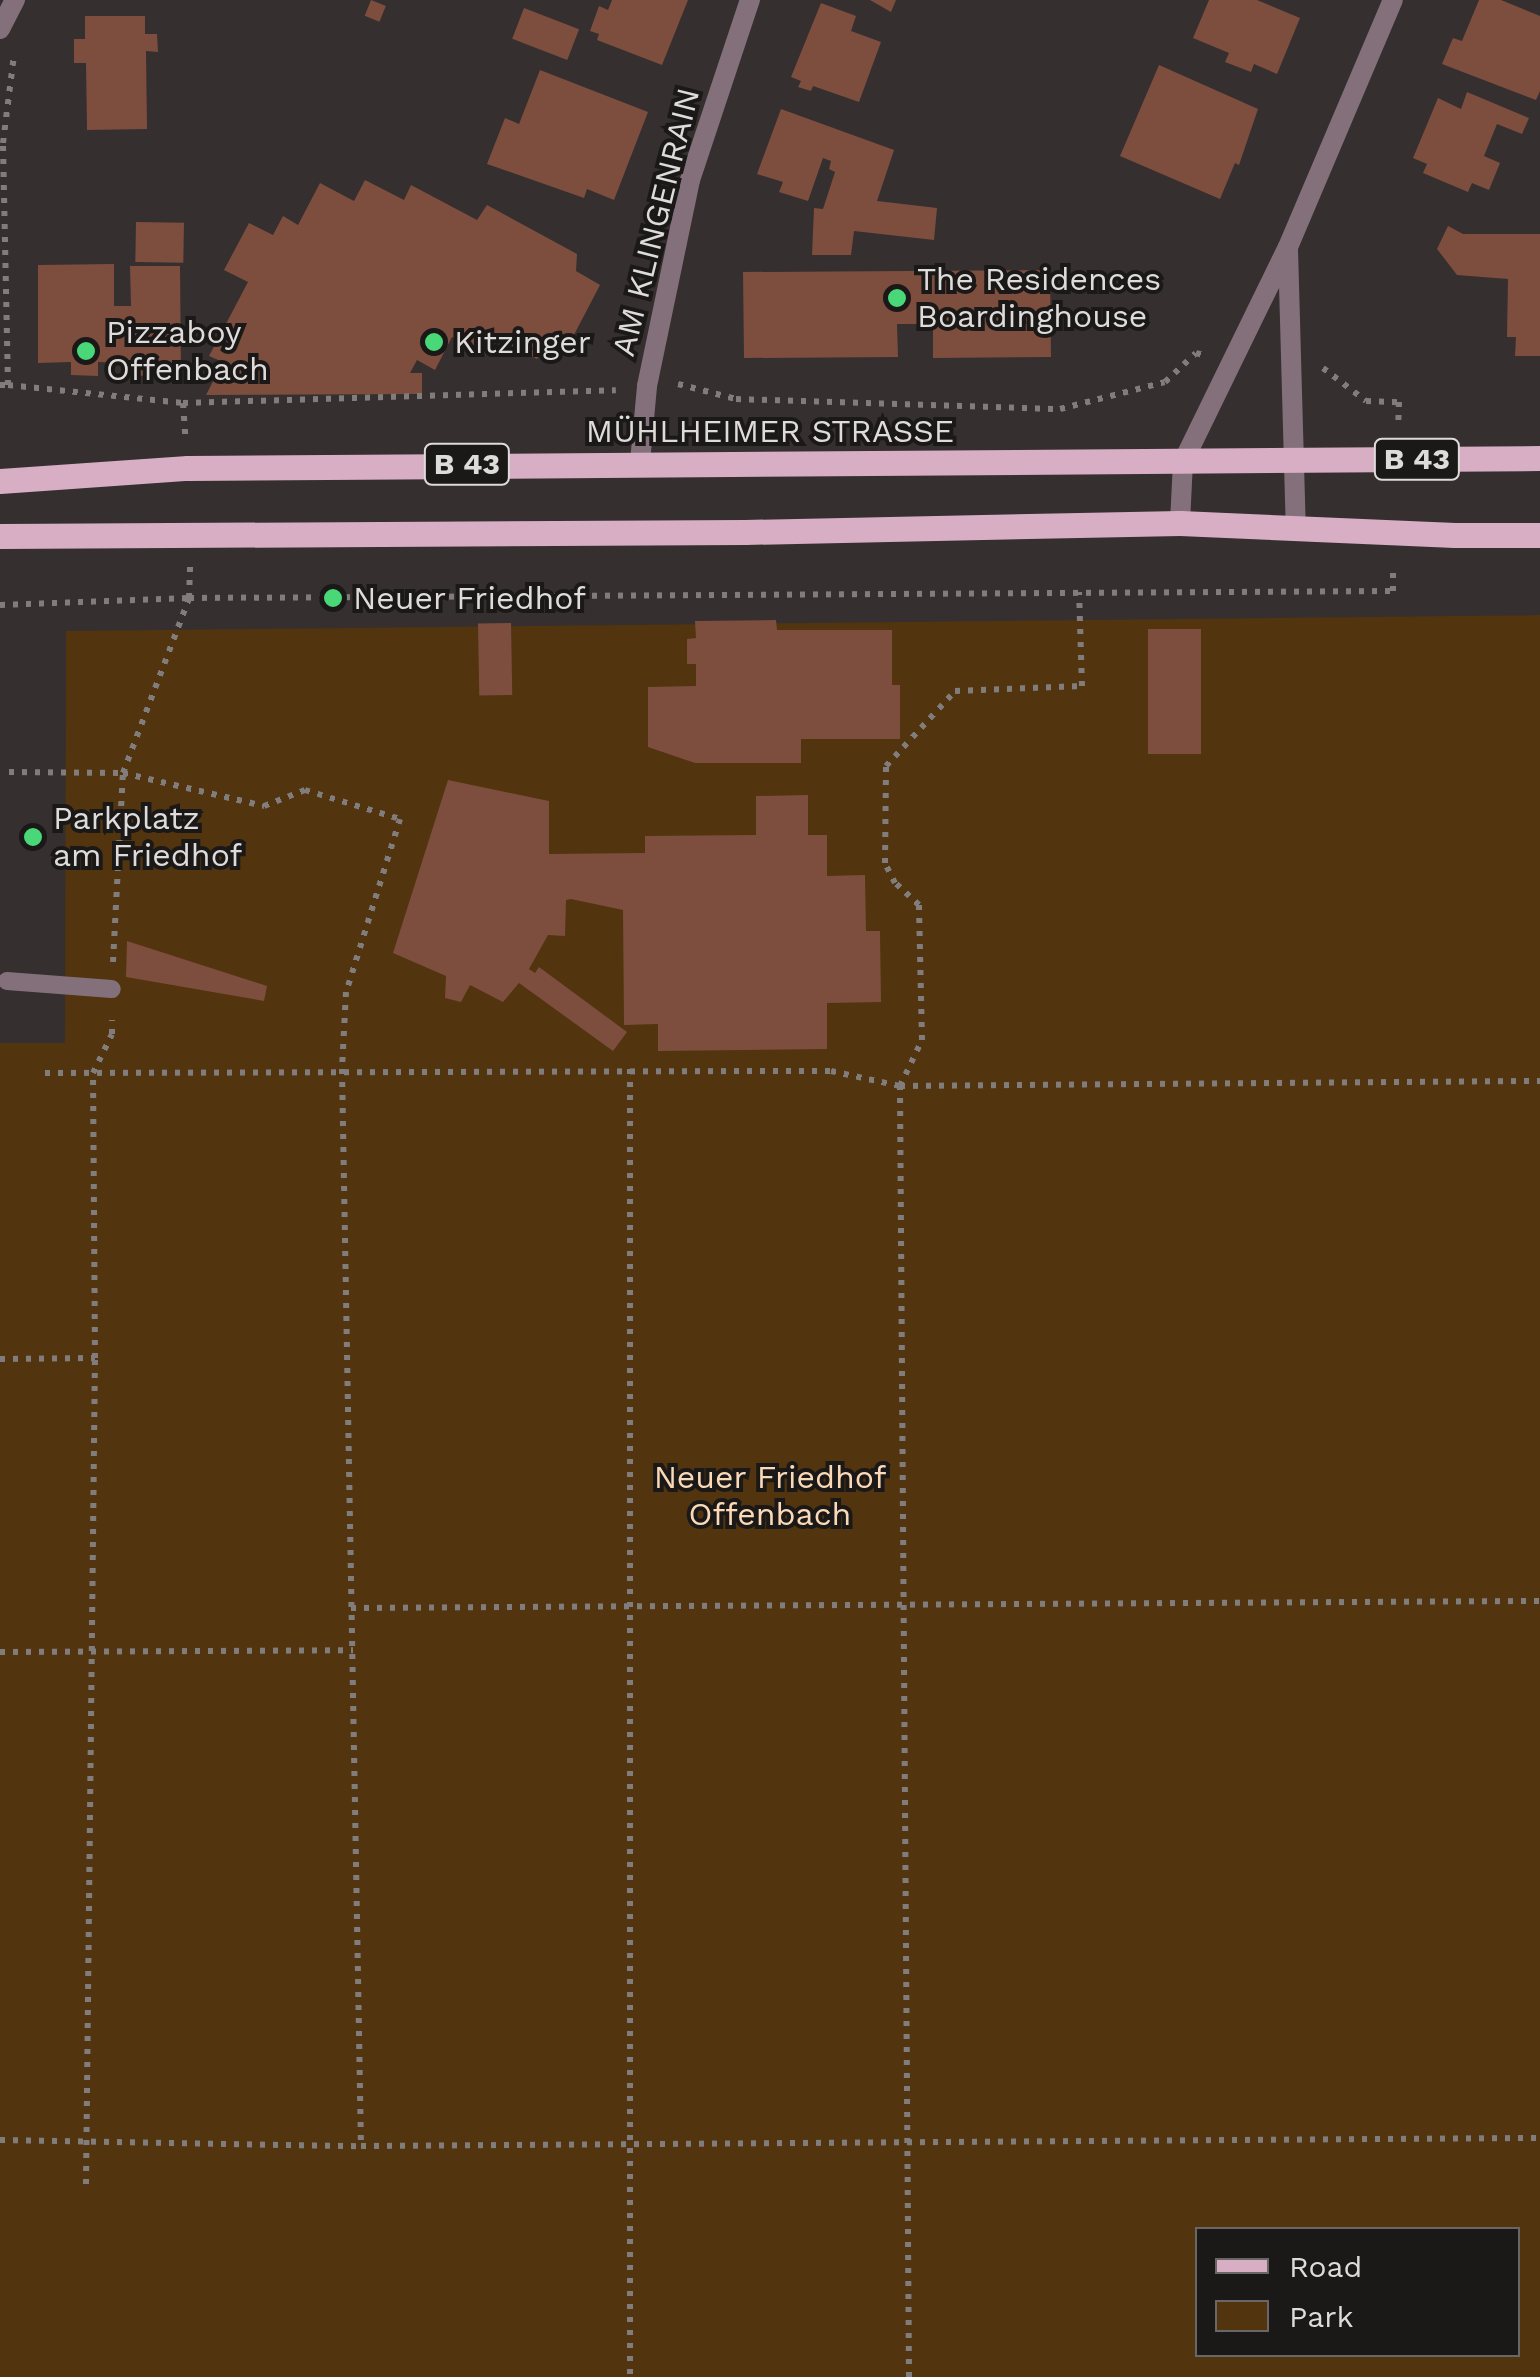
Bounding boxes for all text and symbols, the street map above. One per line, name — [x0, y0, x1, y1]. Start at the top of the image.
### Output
street label: AM KLINGENRAIN — [604, 84, 708, 360]
place label: The Residences Boardinghouse — [917, 261, 1161, 336]
marker: The Residences Boardinghouse — [886, 287, 908, 309]
place label: Pizzaboy Offenbach — [106, 314, 269, 389]
place label: Kitzinger — [454, 323, 591, 361]
marker: Kitzinger — [423, 331, 445, 353]
marker: Pizzaboy Offenbach — [75, 340, 97, 362]
street label: MÜHLHEIMER STRASSE — [586, 412, 954, 450]
road number: B 43 — [1372, 434, 1462, 484]
road number: B 43 — [422, 439, 512, 489]
place label: Neuer Friedhof — [353, 579, 586, 617]
marker: Neuer Friedhof — [322, 587, 344, 609]
place label: Parkplatz am Friedhof — [53, 800, 242, 875]
marker: Parkplatz am Friedhof — [22, 826, 44, 848]
park label: Neuer Friedhof Offenbach — [653, 1459, 887, 1534]
legend — [1195, 2227, 1520, 2357]
text: Road — [1289, 2249, 1362, 2284]
text: Park — [1289, 2299, 1354, 2334]

